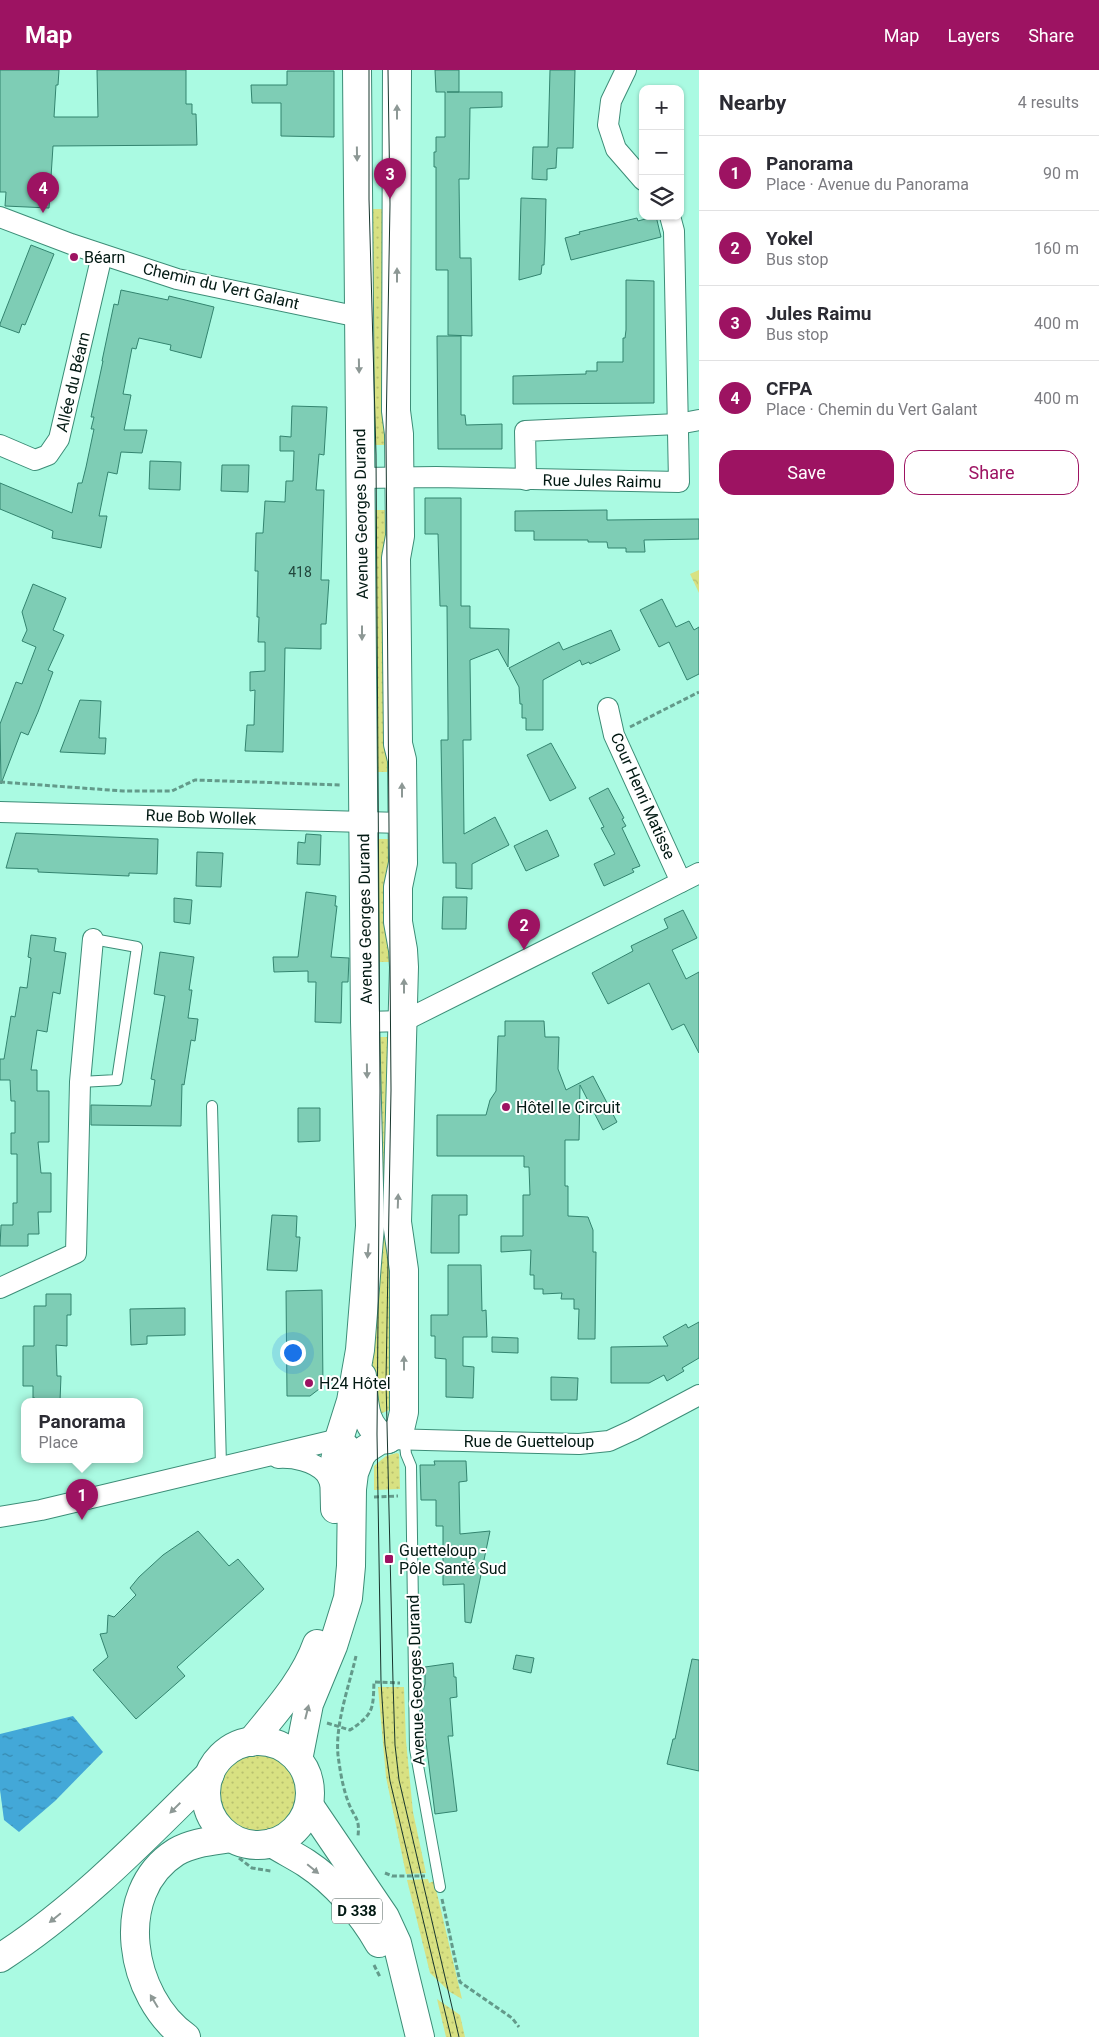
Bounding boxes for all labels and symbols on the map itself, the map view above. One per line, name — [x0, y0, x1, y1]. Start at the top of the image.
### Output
one-way arrow — [393, 104, 401, 120]
one-way arrow — [353, 146, 361, 162]
pin: 3 — [374, 158, 406, 199]
pin: 4 — [27, 172, 59, 213]
place label: Béarn — [84, 248, 125, 267]
marker: Béarn — [68, 251, 80, 263]
street label: Chemin du Vert Galant — [141, 259, 301, 313]
one-way arrow — [393, 267, 401, 283]
street label: Allée du Béarn — [52, 330, 94, 434]
one-way arrow — [355, 358, 363, 374]
street label: Avenue Georges Durand — [350, 428, 372, 600]
street label: Rue Jules Raimu — [542, 470, 662, 492]
house number: 418 — [288, 564, 312, 580]
one-way arrow — [358, 626, 366, 642]
street label: Cour Henri Matisse — [607, 730, 679, 862]
one-way arrow — [398, 782, 406, 798]
street label: Rue Bob Wollek — [145, 806, 258, 828]
street label: Avenue Georges Durand — [354, 833, 376, 1005]
pin: 2 — [508, 909, 540, 950]
one-way arrow — [400, 978, 408, 994]
one-way arrow — [363, 1063, 371, 1079]
place label: Hôtel le Circuit — [516, 1098, 620, 1117]
marker: Hôtel le Circuit — [500, 1101, 512, 1113]
one-way arrow — [394, 1193, 402, 1209]
one-way arrow — [363, 1243, 371, 1259]
your location — [280, 1340, 306, 1366]
one-way arrow — [400, 1355, 408, 1371]
place label: H24 Hôtel — [319, 1374, 391, 1393]
marker: H24 Hôtel — [303, 1377, 315, 1389]
street label: Rue de Guetteloup — [464, 1432, 594, 1451]
pin: 1 — [66, 1479, 98, 1520]
place label: Guetteloup - Pôle Santé Sud — [399, 1541, 507, 1578]
marker: Guetteloup - Pôle Santé Sud — [383, 1553, 395, 1565]
street label: Avenue Georges Durand — [404, 1594, 428, 1766]
one-way arrow — [304, 1705, 312, 1720]
one-way arrow — [169, 1802, 181, 1814]
one-way arrow — [307, 1863, 320, 1874]
road number: D 338 — [332, 1898, 382, 1924]
one-way arrow — [49, 1912, 62, 1923]
one-way arrow — [149, 1994, 158, 2007]

